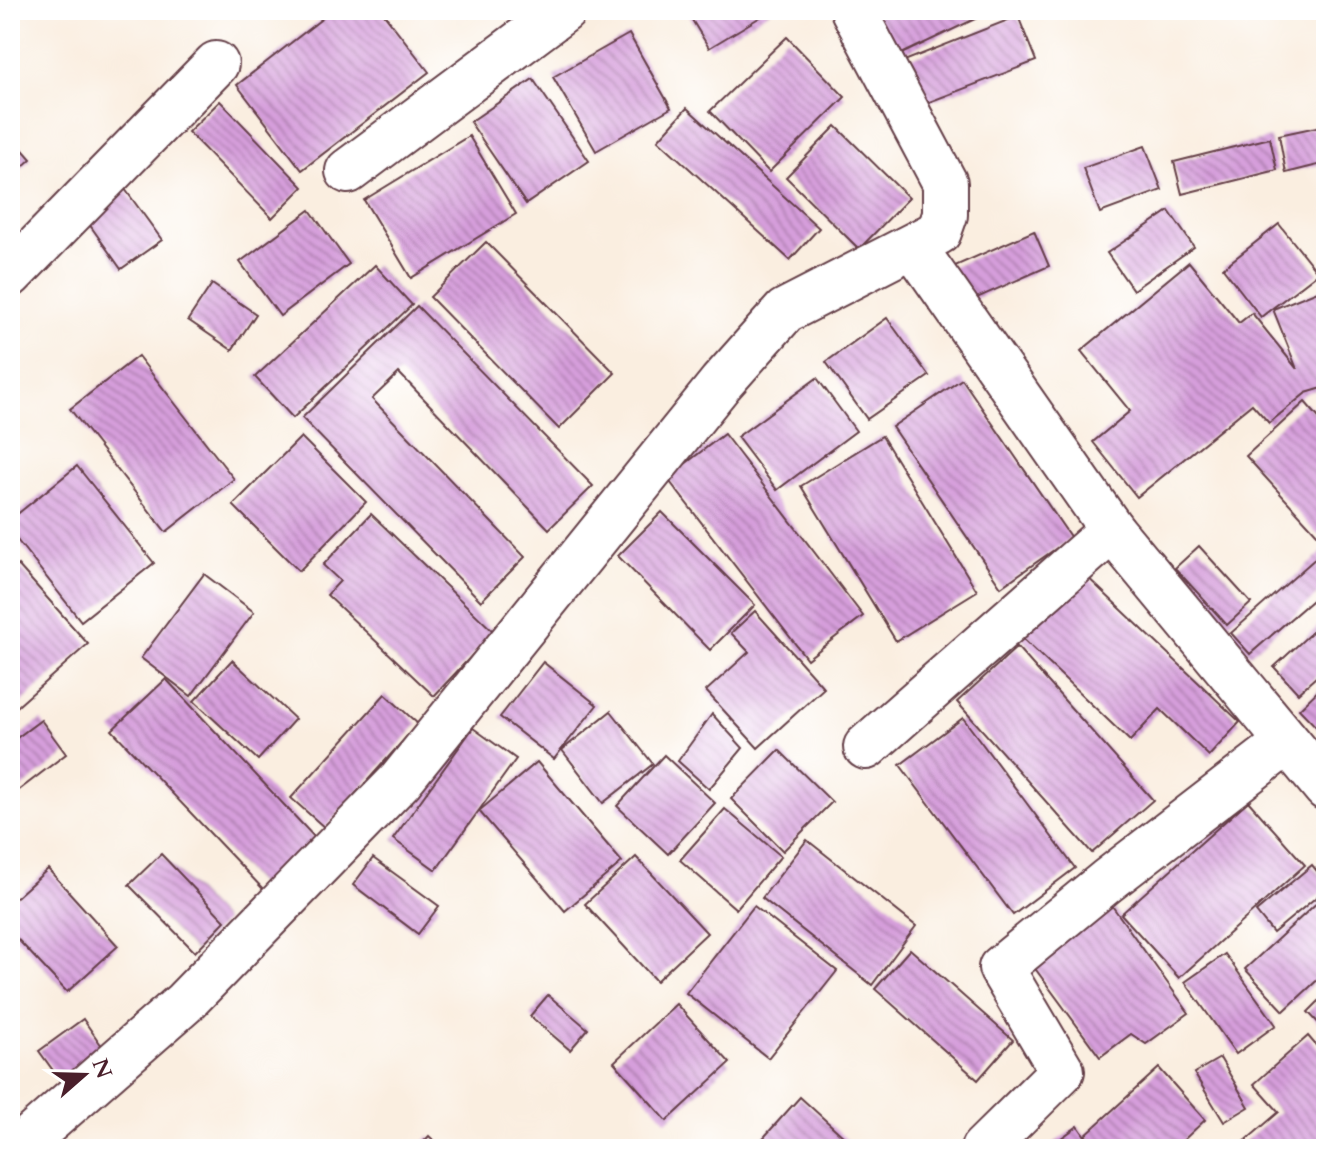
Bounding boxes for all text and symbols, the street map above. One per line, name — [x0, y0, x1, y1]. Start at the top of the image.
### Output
north arrow — [44, 1035, 124, 1115]
text: N — [84, 1054, 119, 1083]

